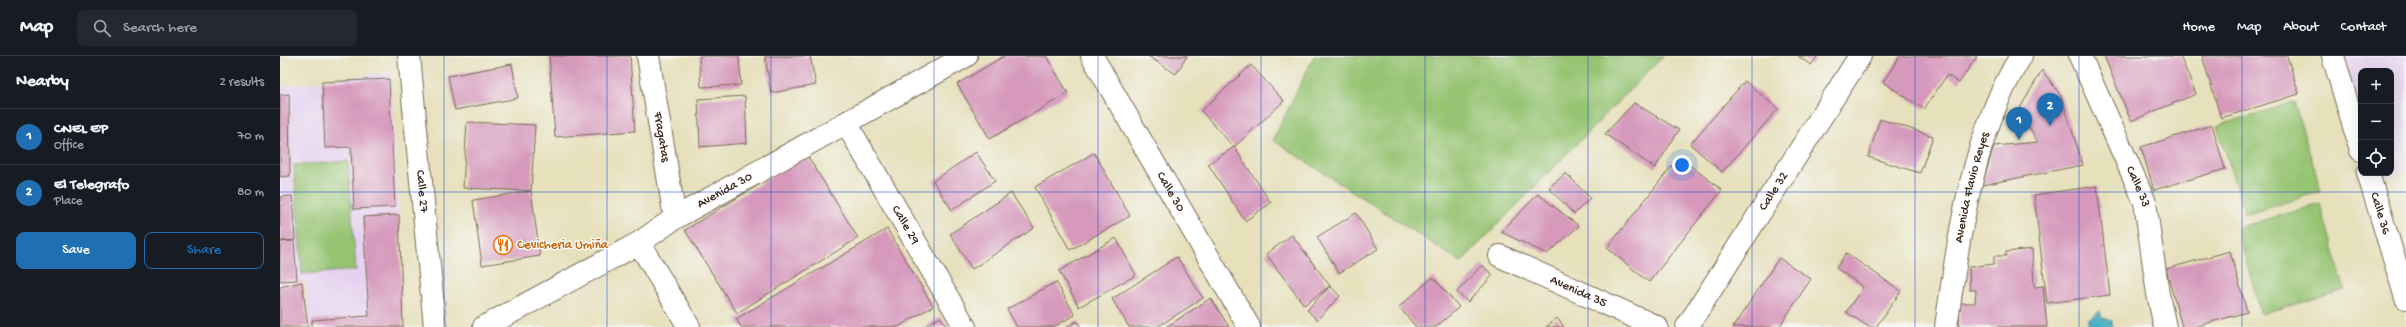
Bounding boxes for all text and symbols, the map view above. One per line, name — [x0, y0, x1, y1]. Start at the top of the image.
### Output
search box — [77, 10, 357, 46]
text: Map — [20, 16, 53, 39]
icon: search — [91, 17, 113, 39]
text: Search here — [123, 19, 197, 37]
text: Home — [2183, 19, 2215, 36]
text: Map — [2237, 19, 2261, 36]
text: About — [2283, 19, 2319, 36]
text: Contact — [2341, 19, 2386, 36]
map controls — [2358, 68, 2394, 176]
button: + — [2358, 68, 2394, 104]
text: Nearby — [16, 72, 69, 92]
text: 2 results — [219, 75, 264, 90]
pin: 2 — [2037, 93, 2063, 126]
button: − — [2358, 104, 2394, 140]
pin: 1 — [2006, 107, 2032, 140]
street label: Fragatas — [650, 110, 673, 164]
text: CNEL EP — [54, 120, 108, 138]
text: 1 — [26, 129, 32, 144]
text: 70 m — [238, 129, 264, 144]
street label: Avenida Flavio Reyes — [1951, 129, 1993, 244]
text: Office — [54, 138, 84, 153]
button: locate — [2358, 140, 2394, 176]
your location — [1672, 155, 1692, 175]
street label: Calle 33 — [2122, 164, 2153, 208]
street label: Calle 27 — [412, 169, 432, 215]
street label: Avenida 30 — [694, 169, 756, 212]
street label: Calle 30 — [1153, 169, 1189, 215]
street label: Calle 32 — [1756, 169, 1792, 213]
text: El Telegrafo — [54, 176, 129, 194]
text: 2 — [26, 185, 32, 200]
text: 80 m — [237, 185, 264, 200]
street label: Calle 36 — [2367, 190, 2394, 236]
text: Place — [54, 194, 82, 209]
street label: Calle 29 — [888, 203, 923, 248]
button: Save — [16, 232, 136, 269]
button: Share — [144, 232, 264, 269]
restaurant icon: Cevicheria Umiña — [492, 234, 514, 256]
place label: Cevicheria Umiña — [517, 238, 609, 253]
street label: Avenida 35 — [1548, 272, 1609, 311]

